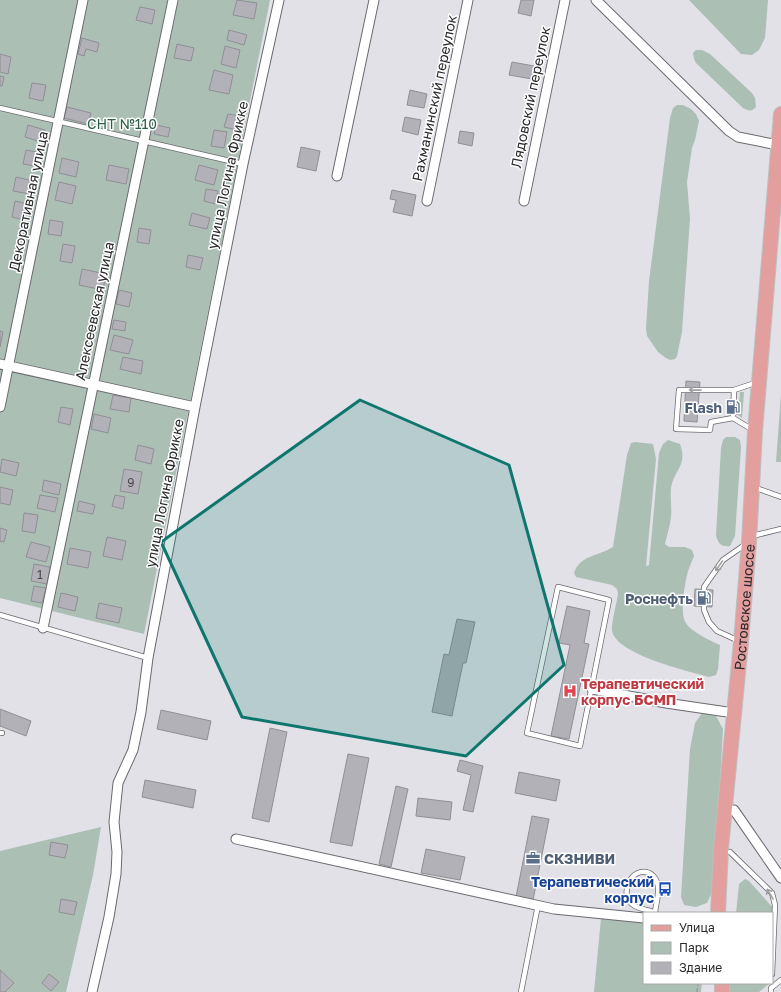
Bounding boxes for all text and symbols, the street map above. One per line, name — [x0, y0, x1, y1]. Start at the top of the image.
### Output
street label: Рахманинский переулок — [408, 13, 460, 183]
street label: Лядовский переулок — [507, 25, 553, 169]
street label: улица Логина Фрикке — [203, 99, 251, 251]
park label: СНТ №110 — [87, 115, 157, 132]
street label: Декоративная улица — [5, 129, 51, 273]
street label: Алексеевская улица — [71, 240, 117, 382]
one-way arrow — [689, 386, 702, 394]
place label: Flash — [685, 399, 722, 416]
fuel station icon: Flash — [725, 399, 741, 415]
street label: улица Логина Фрикке — [141, 417, 187, 569]
house number: 9 — [127, 475, 135, 490]
street label: Ростовское шоссе — [730, 543, 757, 671]
one-way arrow — [714, 560, 722, 572]
house number: 1 — [37, 567, 43, 582]
place label: Роснефть — [625, 590, 693, 607]
fuel station icon: Роснефть — [696, 590, 712, 606]
place label: Терапевтический корпус БСМП — [581, 675, 704, 708]
hospital icon: Терапевтический корпус БСМП — [562, 683, 578, 699]
office icon: СКЗНИВИ — [525, 850, 541, 866]
place label: СКЗНИВИ — [544, 850, 615, 867]
place label: Терапевтический корпус — [531, 873, 654, 906]
bus stop icon: Терапевтический корпус — [657, 881, 673, 897]
one-way arrow — [766, 888, 774, 900]
legend — [643, 912, 773, 984]
text: Улица — [679, 920, 715, 935]
text: Парк — [679, 940, 709, 955]
text: Здание — [679, 960, 722, 975]

